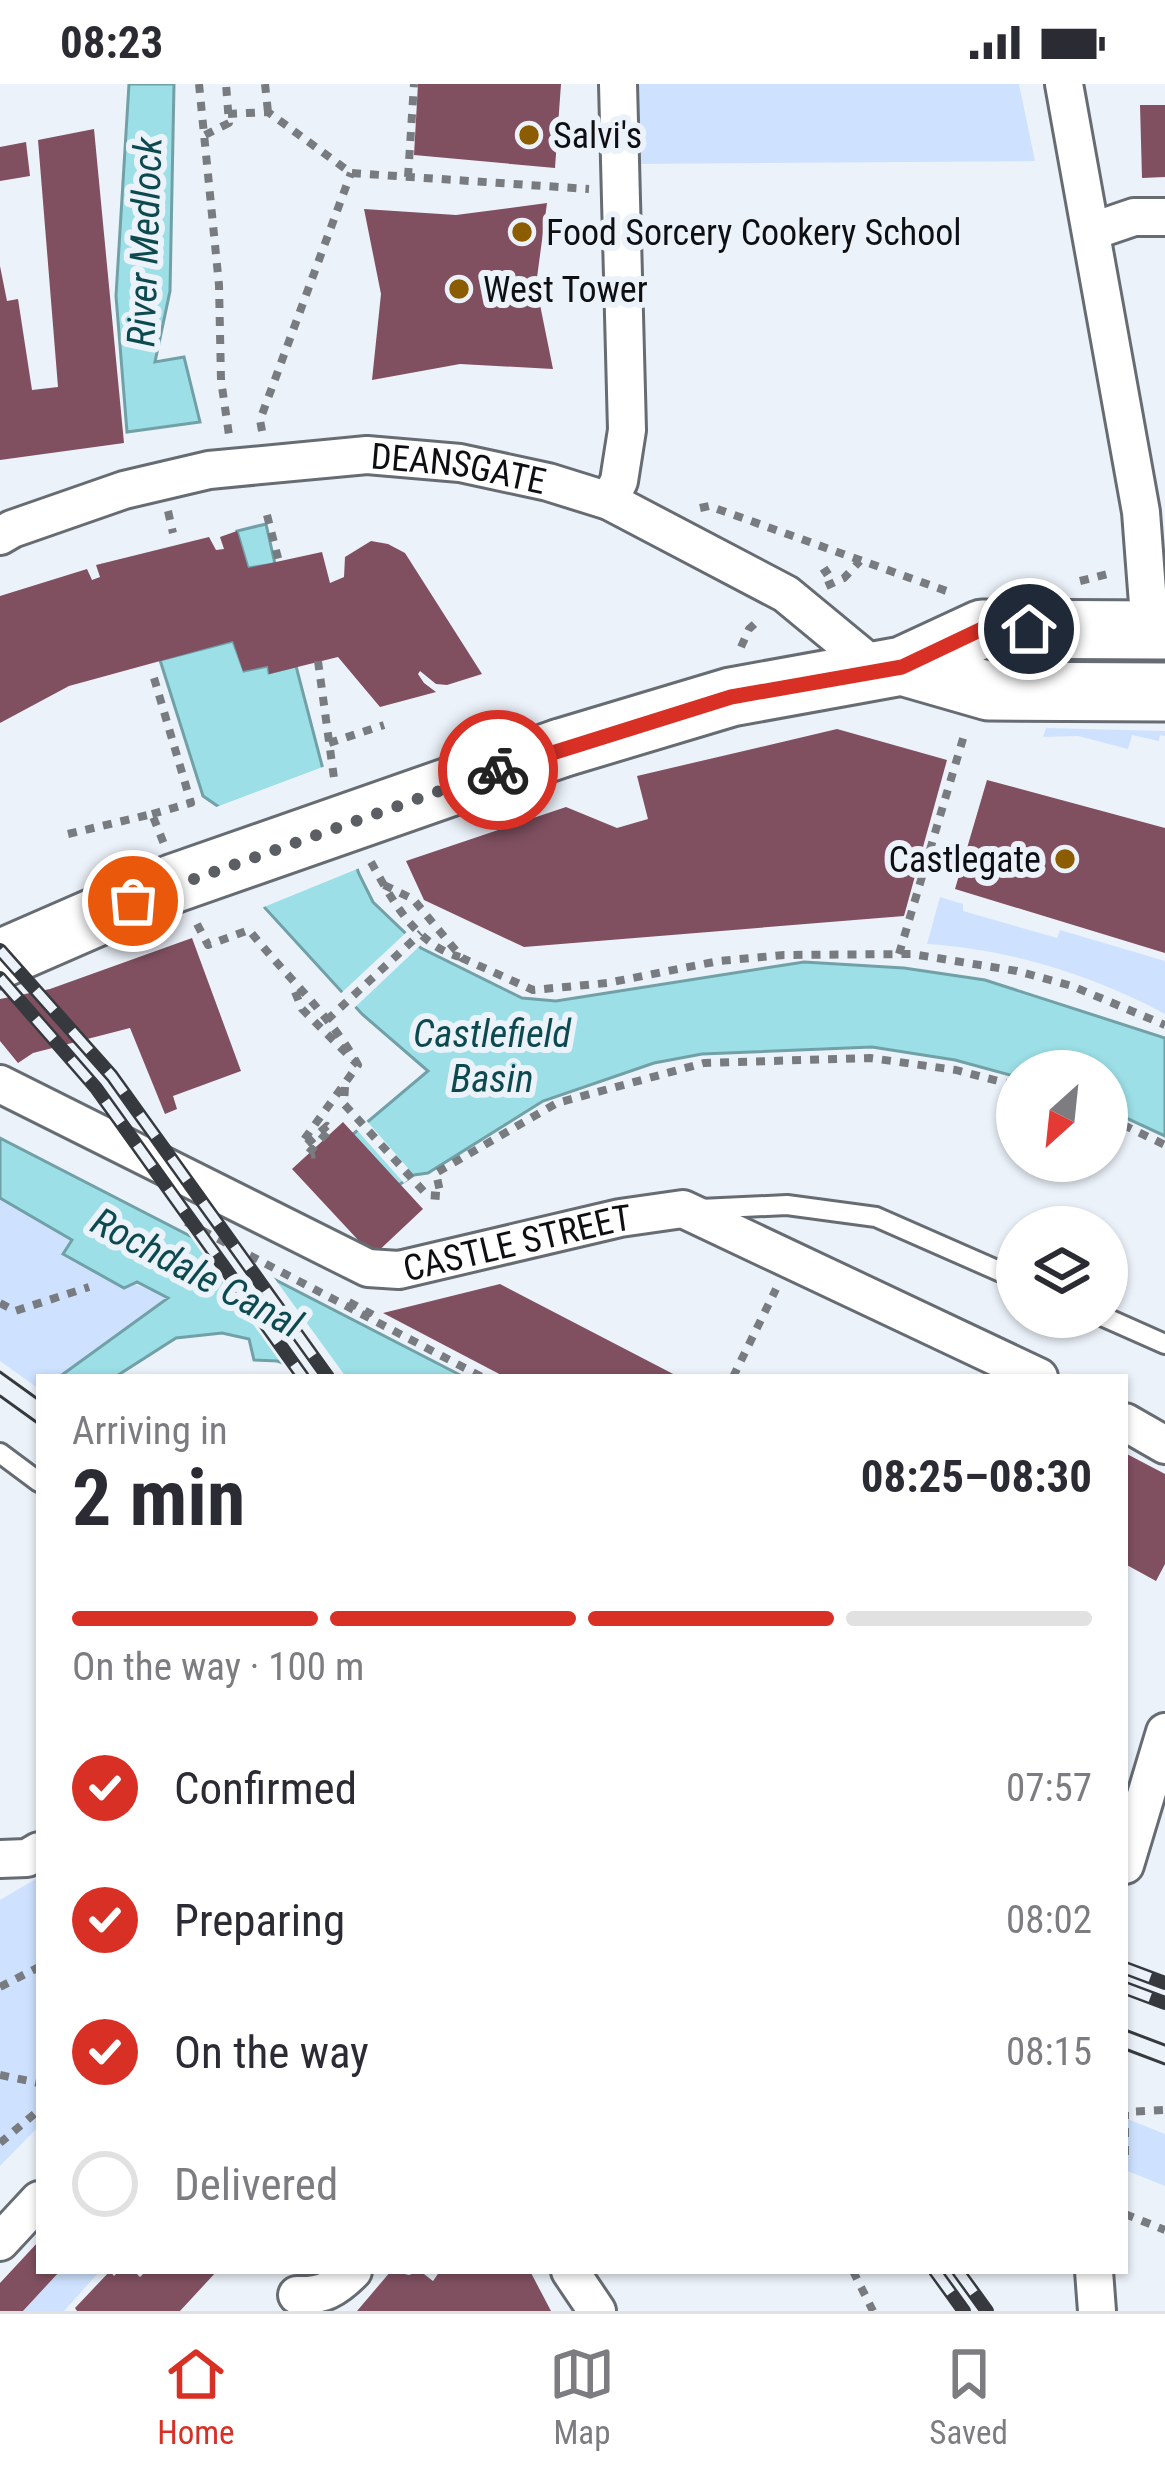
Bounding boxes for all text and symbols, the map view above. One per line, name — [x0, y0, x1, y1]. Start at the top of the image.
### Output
text: 08:23 — [60, 16, 163, 69]
place label: Salvi's — [553, 115, 642, 157]
marker: Salvi's — [516, 122, 542, 148]
water label: River Medlock — [118, 135, 172, 348]
place label: Food Sorcery Cookery School — [546, 212, 962, 254]
marker: Food Sorcery Cookery School — [509, 219, 535, 245]
place label: West Tower — [483, 269, 648, 311]
marker: West Tower — [446, 276, 472, 302]
street label: DEANSGATE — [369, 435, 550, 503]
pin — [978, 578, 1080, 680]
icon: home — [996, 596, 1062, 662]
courier — [438, 710, 558, 830]
icon: bike — [465, 737, 531, 803]
place label: Castlegate — [889, 839, 1041, 881]
marker: Castlegate — [1052, 846, 1078, 872]
pin — [82, 850, 184, 952]
icon: bag — [100, 868, 166, 934]
water label: Castlefield Basin — [413, 1011, 572, 1102]
north arrow — [996, 1050, 1128, 1182]
map controls — [996, 1050, 1128, 1338]
street label: CASTLE STREET — [399, 1197, 634, 1290]
water label: Rochdale Canal — [83, 1198, 311, 1348]
button: layers — [996, 1206, 1128, 1338]
text: Arriving in — [72, 1408, 228, 1454]
text: 08:25–08:30 — [861, 1450, 1092, 1503]
text: 2 min — [72, 1453, 245, 1544]
text: On the way · 100 m — [72, 1644, 364, 1690]
icon: check — [72, 1755, 138, 1821]
text: Confirmed — [174, 1762, 357, 1815]
text: 07:57 — [1006, 1765, 1092, 1811]
icon: check — [72, 1887, 138, 1953]
text: Preparing — [174, 1894, 345, 1947]
text: 08:02 — [1006, 1897, 1092, 1943]
icon: check — [72, 2019, 138, 2085]
text: On the way — [174, 2026, 369, 2079]
text: 08:15 — [1006, 2029, 1092, 2075]
text: Delivered — [174, 2158, 338, 2211]
tab: Home — [157, 2341, 235, 2452]
tab: Map — [549, 2341, 615, 2452]
tab: Saved — [929, 2341, 1008, 2452]

